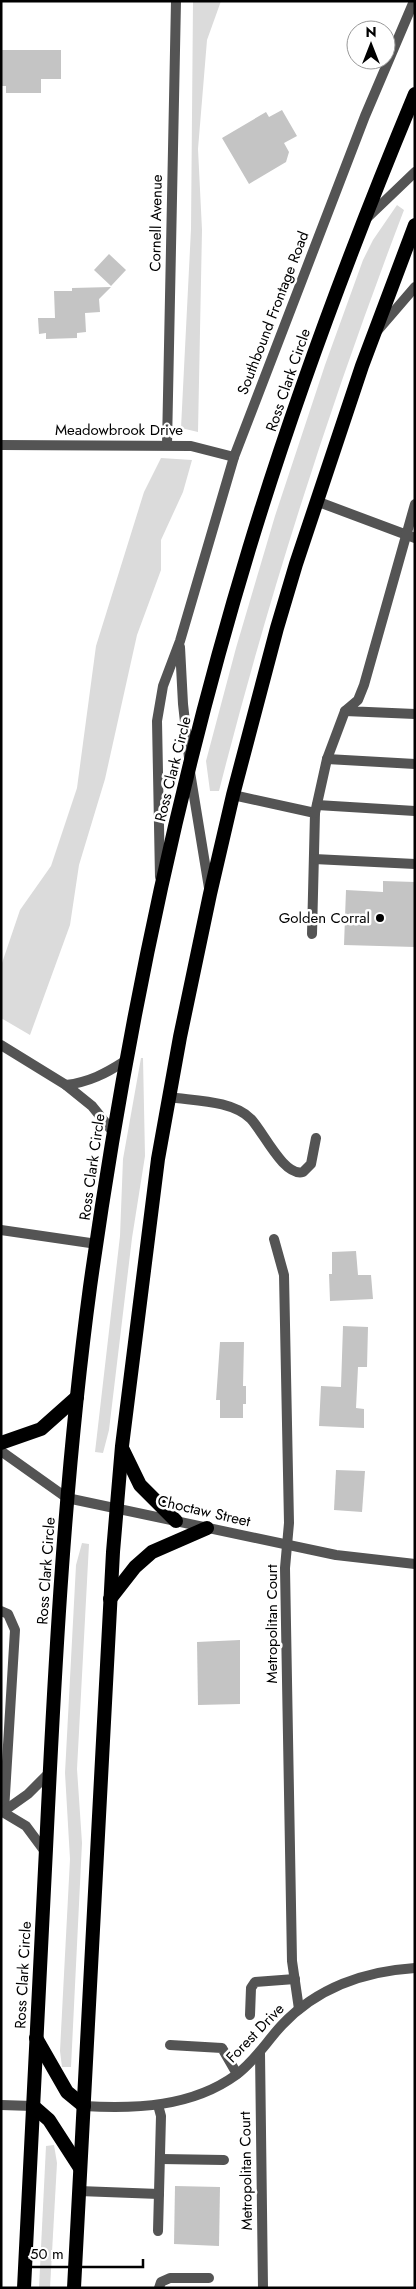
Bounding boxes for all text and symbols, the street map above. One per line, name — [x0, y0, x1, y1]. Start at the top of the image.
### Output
north arrow — [346, 20, 396, 70]
text: N — [365, 22, 377, 42]
street label: Cornell Avenue — [144, 174, 168, 272]
street label: Southbound Frontage Road — [232, 228, 314, 398]
street label: Ross Clark Circle — [260, 325, 316, 435]
street label: Meadowbrook Drive — [55, 419, 183, 441]
street label: Ross Clark Circle — [149, 714, 197, 824]
place label: Golden Corral — [279, 907, 370, 929]
marker: Golden Corral — [374, 912, 386, 924]
street label: Ross Clark Circle — [74, 1112, 110, 1222]
street label: Choctaw Street — [155, 1490, 253, 1532]
street label: Ross Clark Circle — [31, 1516, 61, 1626]
street label: Metropolitan Court — [261, 1564, 283, 1683]
street label: Ross Clark Circle — [9, 1920, 37, 2029]
street label: Forest Drive — [221, 1998, 289, 2068]
street label: Metropolitan Court — [234, 2111, 258, 2231]
scale bar — [22, 2236, 144, 2268]
text: 50 m — [30, 2243, 64, 2265]

